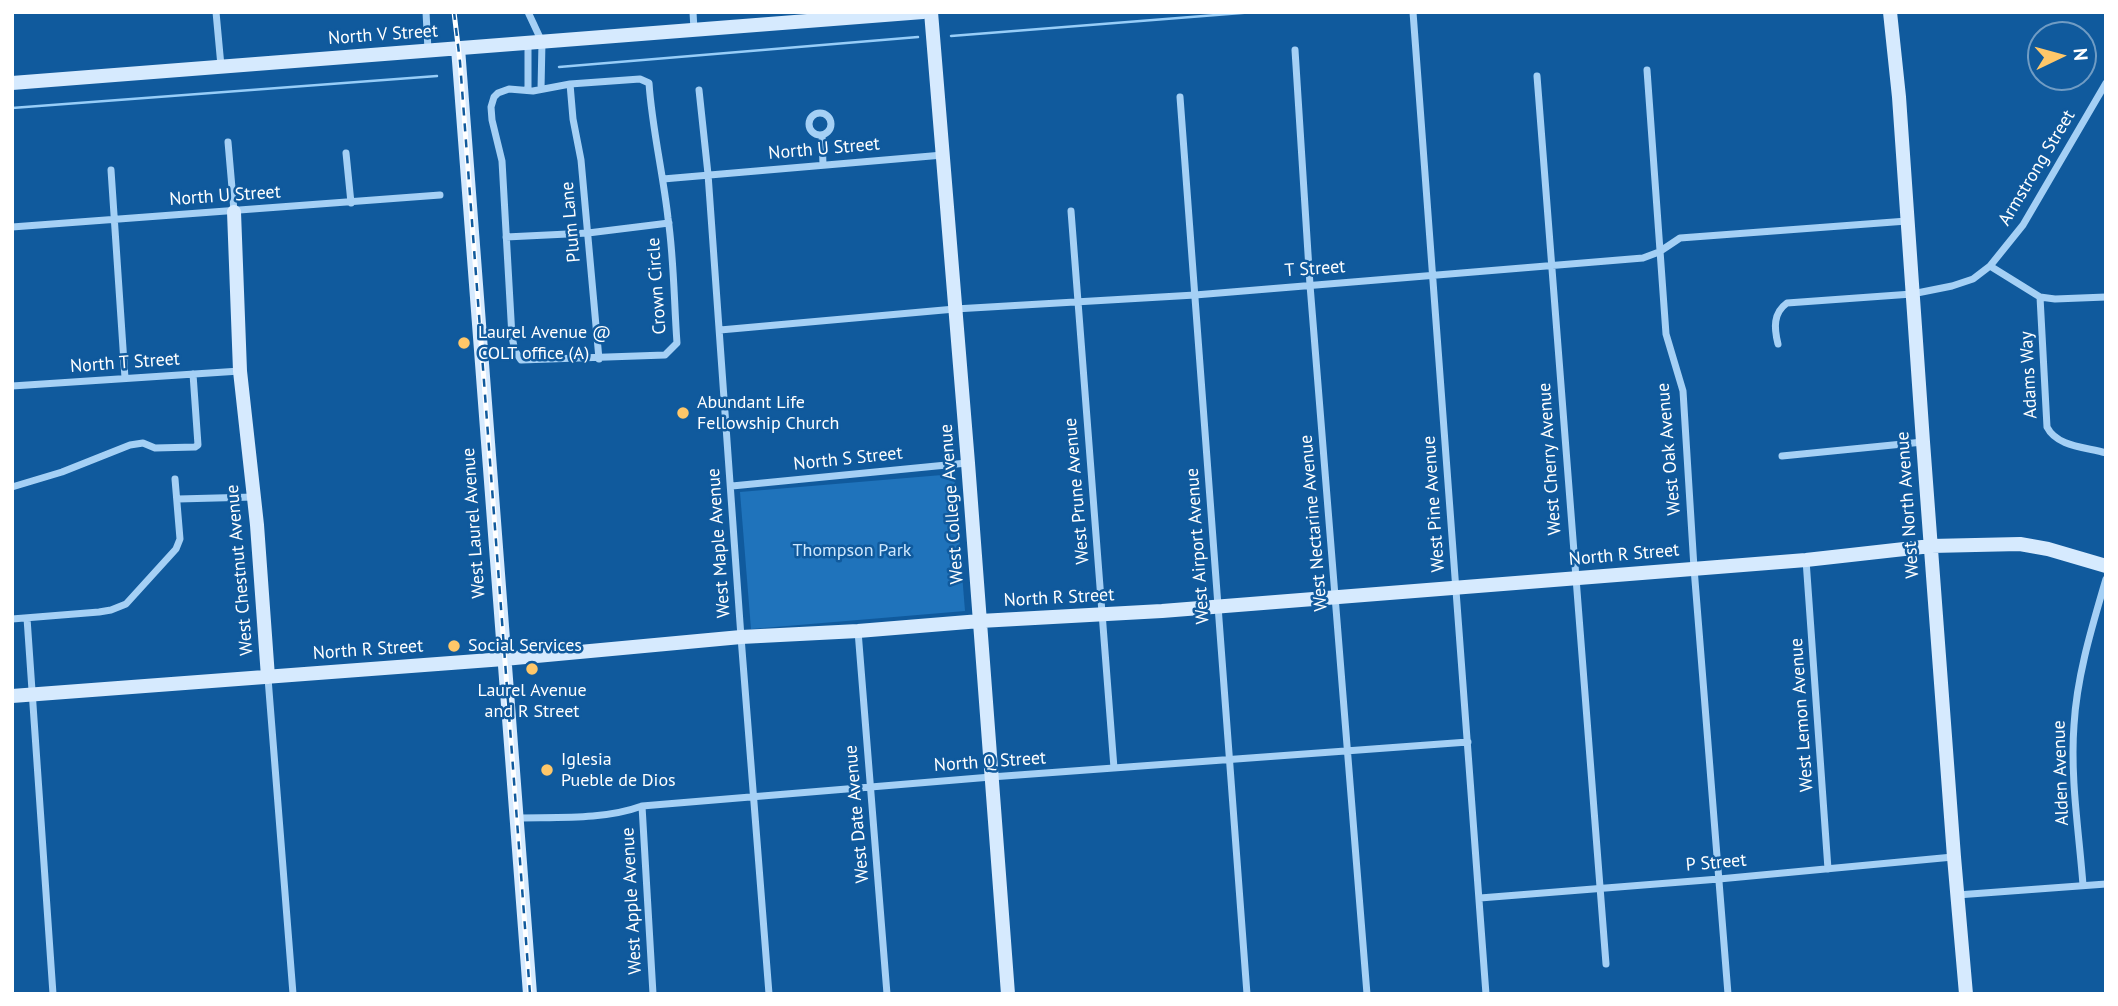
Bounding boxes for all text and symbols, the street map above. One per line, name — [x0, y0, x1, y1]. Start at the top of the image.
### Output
street label: North V Street — [327, 20, 439, 50]
north arrow — [2027, 21, 2097, 91]
text: N — [2068, 47, 2093, 62]
street label: Armstrong Street — [1994, 106, 2080, 230]
street label: North U Street — [767, 133, 881, 165]
street label: North U Street — [169, 181, 281, 211]
street label: Plum Lane — [557, 181, 585, 263]
street label: Crown Circle — [643, 237, 671, 335]
street label: T Street — [1284, 256, 1346, 282]
place label: Laurel Avenue @ COLT office (A) — [478, 322, 611, 364]
street label: Adams Way — [2016, 331, 2042, 419]
marker: Laurel Avenue @ COLT office (A) — [456, 335, 472, 351]
street label: North T Street — [69, 348, 181, 378]
street label: West Cherry Avenue — [1534, 382, 1566, 536]
street label: West Oak Avenue — [1652, 382, 1686, 516]
place label: Abundant Life Fellowship Church — [697, 392, 839, 434]
marker: Abundant Life Fellowship Church — [675, 405, 691, 421]
street label: West Prune Avenue — [1060, 417, 1094, 565]
street label: West College Avenue — [936, 423, 968, 585]
street label: West North Avenue — [1892, 431, 1924, 579]
street label: West Nectarine Avenue — [1296, 434, 1332, 612]
street label: West Pine Avenue — [1418, 435, 1450, 573]
street label: North S Street — [792, 443, 904, 475]
street label: West Laurel Avenue — [458, 447, 490, 599]
street label: West Maple Avenue — [703, 467, 735, 619]
street label: West Airport Avenue — [1182, 467, 1214, 625]
street label: West Chestnut Avenue — [222, 484, 258, 656]
street label: North R Street — [1568, 539, 1680, 571]
park label: Thompson Park — [793, 540, 911, 562]
street label: North R Street — [1003, 584, 1115, 612]
street label: North R Street — [312, 635, 424, 665]
place label: Social Services — [468, 635, 582, 657]
street label: West Lemon Avenue — [1786, 637, 1818, 793]
marker: Social Services — [446, 638, 462, 654]
marker: Laurel Avenue and R Street — [524, 661, 540, 677]
place label: Laurel Avenue and R Street — [477, 680, 587, 722]
street label: Alden Avenue — [2048, 720, 2074, 826]
street label: West Date Avenue — [840, 744, 874, 884]
street label: North Q Street — [933, 747, 1047, 777]
place label: Iglesia Pueble de Dios — [561, 749, 676, 792]
marker: Iglesia Pueble de Dios — [539, 762, 555, 778]
street label: West Apple Avenue — [617, 827, 647, 975]
street label: P Street — [1685, 850, 1747, 876]

